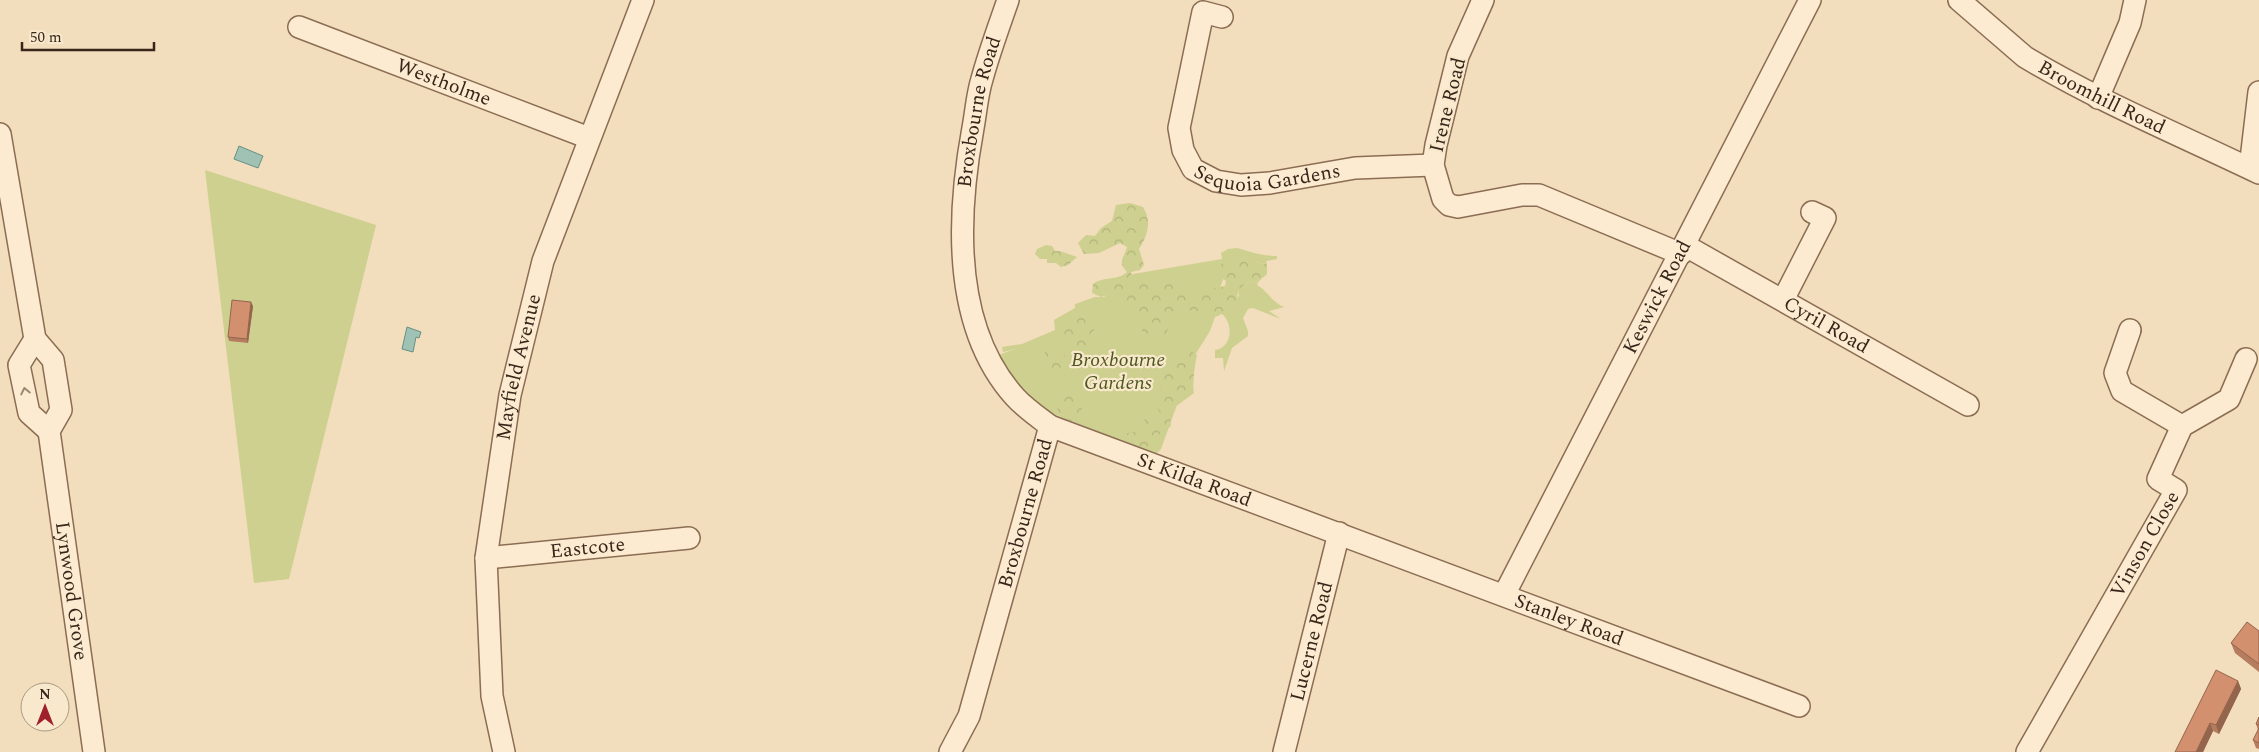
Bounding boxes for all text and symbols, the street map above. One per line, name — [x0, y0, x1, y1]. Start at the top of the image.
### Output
scale bar — [22, 20, 155, 52]
text: 50 m — [30, 26, 62, 49]
street label: Broxbourne Road — [950, 32, 1009, 189]
street label: Westholme — [392, 51, 496, 114]
street label: Broomhill Road — [2032, 53, 2171, 142]
street label: Irene Road — [1422, 54, 1474, 156]
street label: Sequoia Gardens — [1188, 156, 1343, 201]
street label: Keswick Road — [1615, 235, 1699, 359]
street label: Cyril Road — [1778, 289, 1875, 361]
street label: Mayfield Avenue — [488, 291, 549, 443]
park label: Broxbourne Gardens — [1071, 345, 1165, 398]
one-way arrow — [20, 387, 30, 396]
street label: Broxbourne Road — [990, 435, 1061, 592]
street label: St Kilda Road — [1133, 445, 1256, 515]
street label: Vinson Close — [2103, 485, 2187, 603]
street label: Lynwood Grove — [47, 520, 96, 662]
street label: Eastcote — [548, 529, 627, 567]
street label: Lucerne Road — [1282, 578, 1341, 705]
street label: Stanley Road — [1510, 586, 1628, 654]
north arrow — [20, 682, 70, 732]
text: N — [39, 684, 51, 705]

